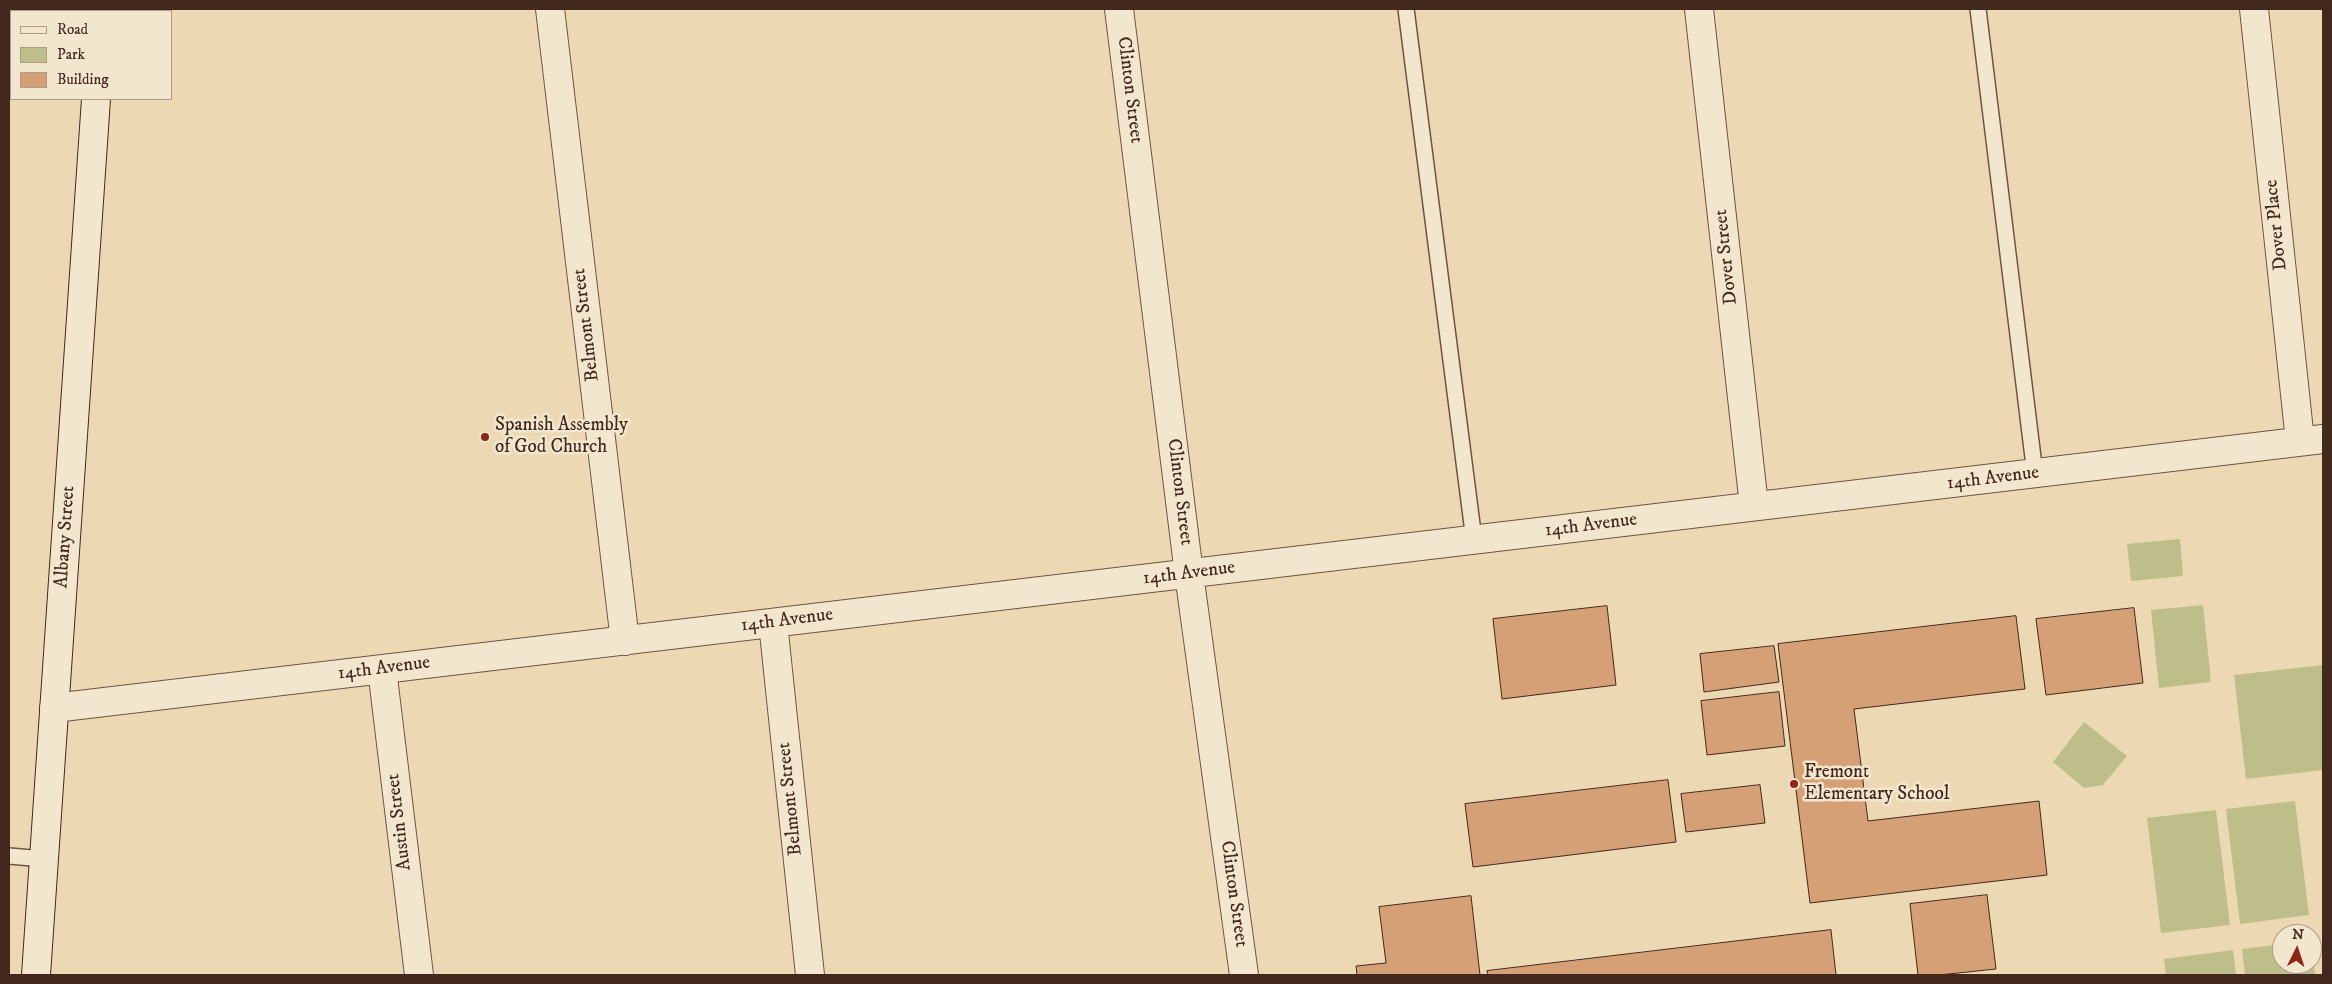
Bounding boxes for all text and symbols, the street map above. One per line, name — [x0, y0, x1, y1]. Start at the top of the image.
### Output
legend — [10, 10, 172, 100]
text: Road — [57, 20, 88, 39]
street label: Clinton Street — [1111, 35, 1147, 145]
text: Park — [57, 45, 85, 64]
text: Building — [57, 70, 109, 89]
street label: Dover Place — [2261, 178, 2293, 272]
street label: Dover Street — [1711, 208, 1743, 306]
street label: Belmont Street — [569, 267, 605, 383]
place label: Spanish Assembly of God Church — [495, 415, 628, 459]
marker: Spanish Assembly of God Church — [479, 431, 491, 443]
street label: Clinton Street — [1161, 437, 1197, 547]
street label: 14th Avenue — [1946, 462, 2040, 496]
street label: Albany Street — [51, 485, 81, 589]
street label: 14th Avenue — [1544, 509, 1638, 543]
street label: 14th Avenue — [1142, 557, 1236, 591]
street label: 14th Avenue — [740, 604, 834, 638]
street label: 14th Avenue — [337, 652, 431, 686]
street label: Belmont Street — [774, 741, 808, 857]
place label: Fremont Elementary School — [1804, 762, 1949, 806]
street label: Austin Street — [383, 772, 417, 872]
marker: Fremont Elementary School — [1788, 778, 1800, 790]
street label: Clinton Street — [1214, 839, 1252, 949]
north arrow — [2272, 924, 2322, 974]
text: N — [2292, 926, 2304, 944]

